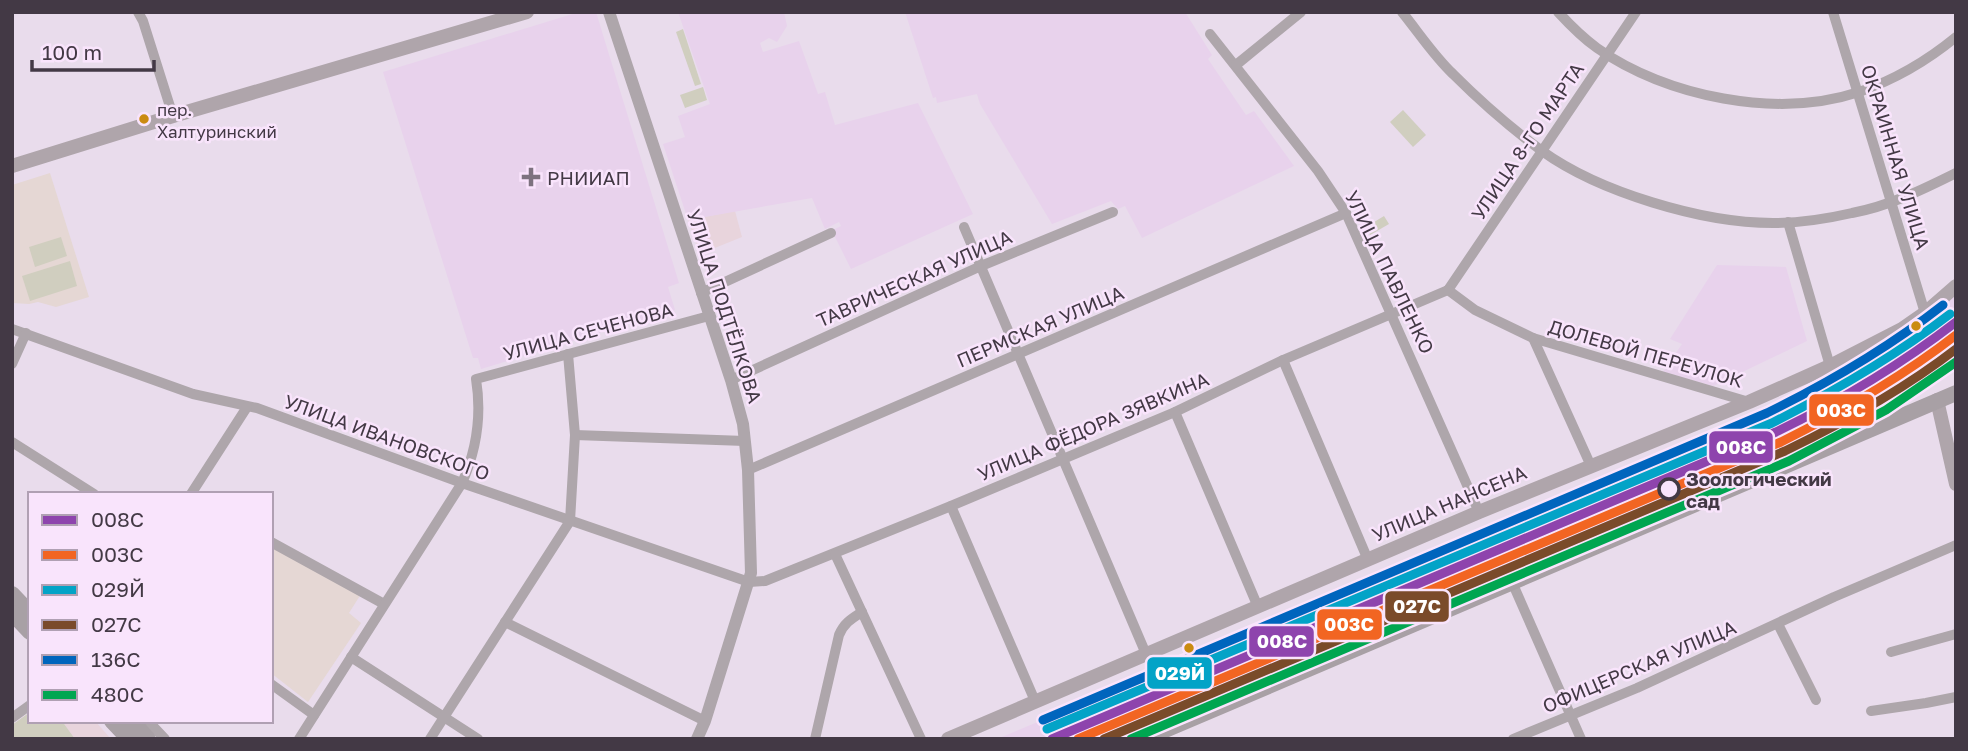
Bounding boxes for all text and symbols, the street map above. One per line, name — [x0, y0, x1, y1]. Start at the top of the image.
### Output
scale bar — [32, 28, 154, 72]
text: 100 m — [42, 39, 102, 65]
street label: УЛИЦА 8-ГО МАРТА — [1466, 58, 1588, 224]
street label: ОКРАИННАЯ УЛИЦА — [1857, 62, 1935, 253]
place label: пер. Халтуринский — [157, 99, 277, 142]
marker: пер. Халтуринский — [137, 112, 151, 126]
place label: РНИИАП — [547, 166, 630, 189]
marker: РНИИАП — [521, 167, 541, 187]
street label: УЛИЦА ПАВЛЕНКО — [1341, 187, 1439, 357]
street label: УЛИЦА ПОДТЁЛКОВА — [683, 206, 767, 406]
street label: ТАВРИЧЕСКАЯ УЛИЦА — [813, 224, 1015, 331]
street label: ПЕРМСКАЯ УЛИЦА — [953, 280, 1127, 372]
street label: УЛИЦА СЕЧЕНОВА — [501, 297, 676, 365]
street label: ДОЛЕВОЙ ПЕРЕУЛОК — [1546, 314, 1746, 392]
unlabelled marker — [1909, 319, 1923, 333]
street label: УЛИЦА ФЁДОРА ЗЯВКИНА — [974, 367, 1212, 485]
street label: УЛИЦА ИВАНОВСКОГО — [281, 389, 493, 485]
line badge: 003С — [1808, 393, 1875, 427]
text: 003С — [1816, 398, 1866, 421]
line badge: 008С — [1708, 430, 1774, 464]
text: 008С — [1716, 435, 1766, 458]
street label: УЛИЦА НАНСЕНА — [1368, 460, 1530, 546]
place label: Зоологический сад — [1686, 467, 1832, 512]
marker: Зоологический сад — [1658, 478, 1680, 500]
legend — [28, 492, 273, 723]
text: 008С — [91, 506, 144, 532]
text: 003С — [91, 541, 144, 567]
text: 029Й — [91, 576, 145, 602]
line badge: 027С — [1384, 590, 1450, 623]
text: 027С — [1393, 594, 1441, 617]
line badge: 003С — [1316, 608, 1383, 641]
text: 027С — [91, 611, 142, 637]
text: 003С — [1324, 612, 1374, 635]
street label: ОФИЦЕРСКАЯ УЛИЦА — [1539, 615, 1739, 717]
line badge: 008С — [1248, 625, 1315, 658]
text: 008С — [1257, 629, 1307, 652]
unlabelled marker — [1182, 641, 1196, 655]
text: 136С — [91, 646, 140, 672]
line badge: 029Й — [1146, 656, 1213, 690]
text: 029Й — [1155, 661, 1205, 684]
text: 480С — [91, 681, 144, 707]

